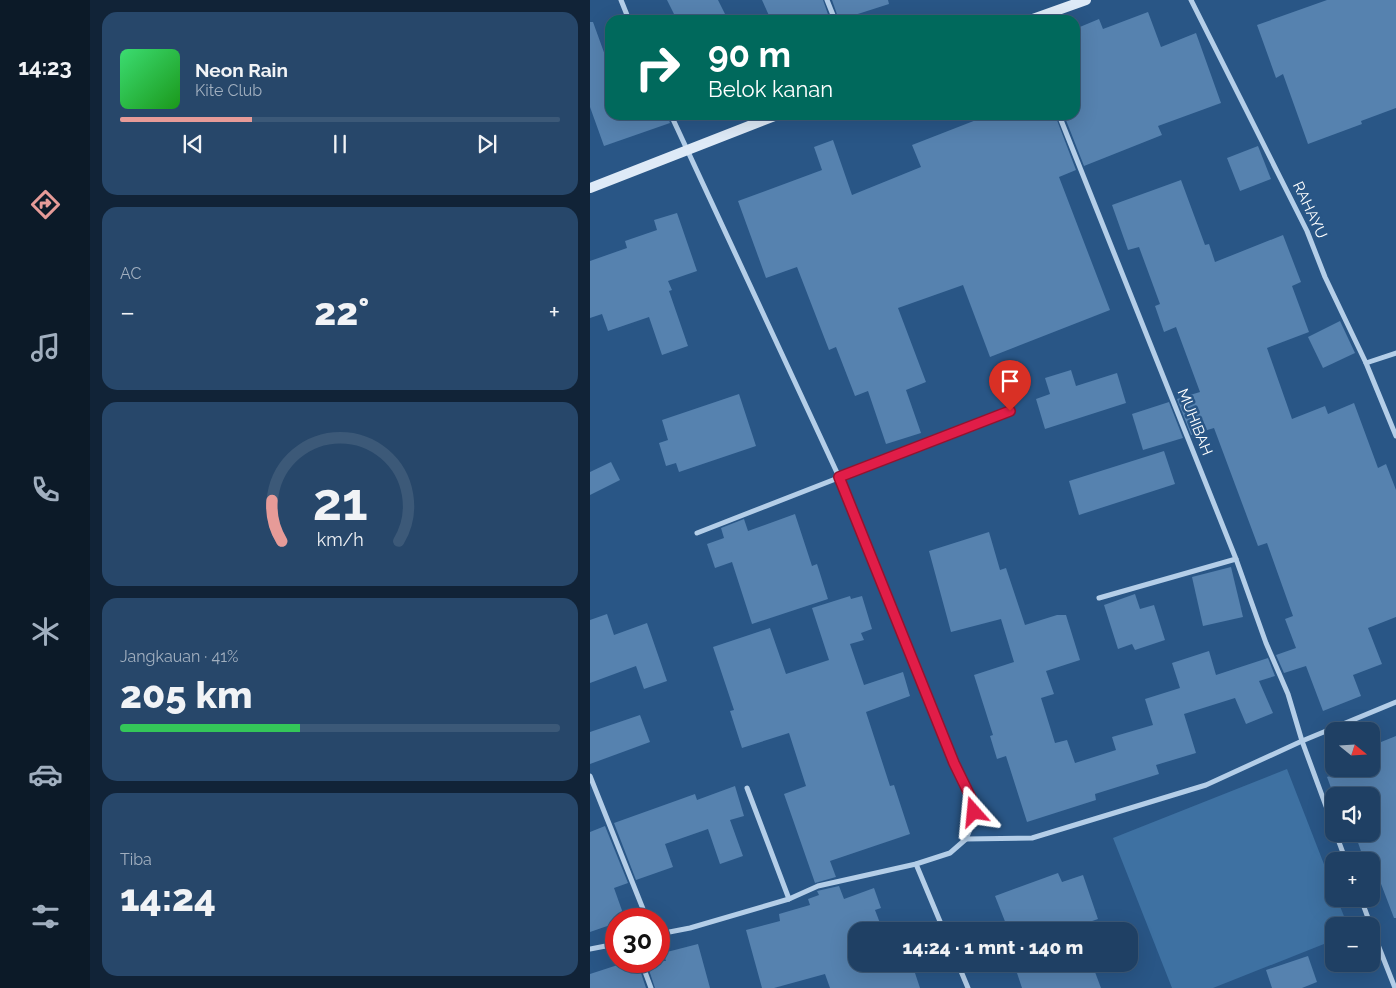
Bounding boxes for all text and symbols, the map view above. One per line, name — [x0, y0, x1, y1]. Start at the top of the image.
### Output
text: 90 m — [708, 34, 791, 75]
icon: right — [625, 35, 690, 100]
text: 14:23 — [18, 54, 72, 80]
text: Neon Rain — [195, 59, 288, 81]
text: Belok kanan — [708, 76, 833, 102]
text: Kite Club — [195, 81, 262, 100]
icon: previous — [179, 130, 207, 158]
icon: pause — [326, 130, 354, 158]
icon: next — [473, 130, 501, 158]
street label: RAHAYU — [1289, 179, 1331, 241]
icon: directions — [28, 187, 63, 222]
text: AC — [120, 264, 141, 283]
text: 22° — [314, 289, 369, 334]
text: − — [120, 296, 135, 329]
text: + — [548, 296, 560, 329]
icon: music — [28, 330, 63, 365]
pin — [989, 360, 1031, 411]
icon: arrive — [996, 367, 1024, 395]
street label: MUHIBAH — [1173, 386, 1217, 458]
text: 21 — [312, 471, 368, 532]
icon: phone — [28, 472, 63, 507]
text: km/h — [316, 529, 364, 550]
icon: climate — [28, 614, 63, 649]
text: Jangkauan · 41% — [120, 647, 238, 666]
text: 205 km — [120, 672, 253, 717]
north arrow — [1325, 722, 1380, 778]
map controls — [1325, 722, 1380, 972]
icon: car — [28, 757, 63, 792]
position arrow — [947, 785, 999, 837]
button: sound — [1325, 787, 1380, 842]
text: Tiba — [120, 850, 152, 869]
button: + — [1325, 852, 1380, 907]
text: 14:24 — [120, 875, 216, 920]
icon: filters — [28, 899, 63, 934]
speed limit sign: 30 — [605, 908, 670, 973]
button: − — [1325, 917, 1380, 972]
text: 14:24 · 1 mnt · 140 m — [903, 936, 1083, 958]

